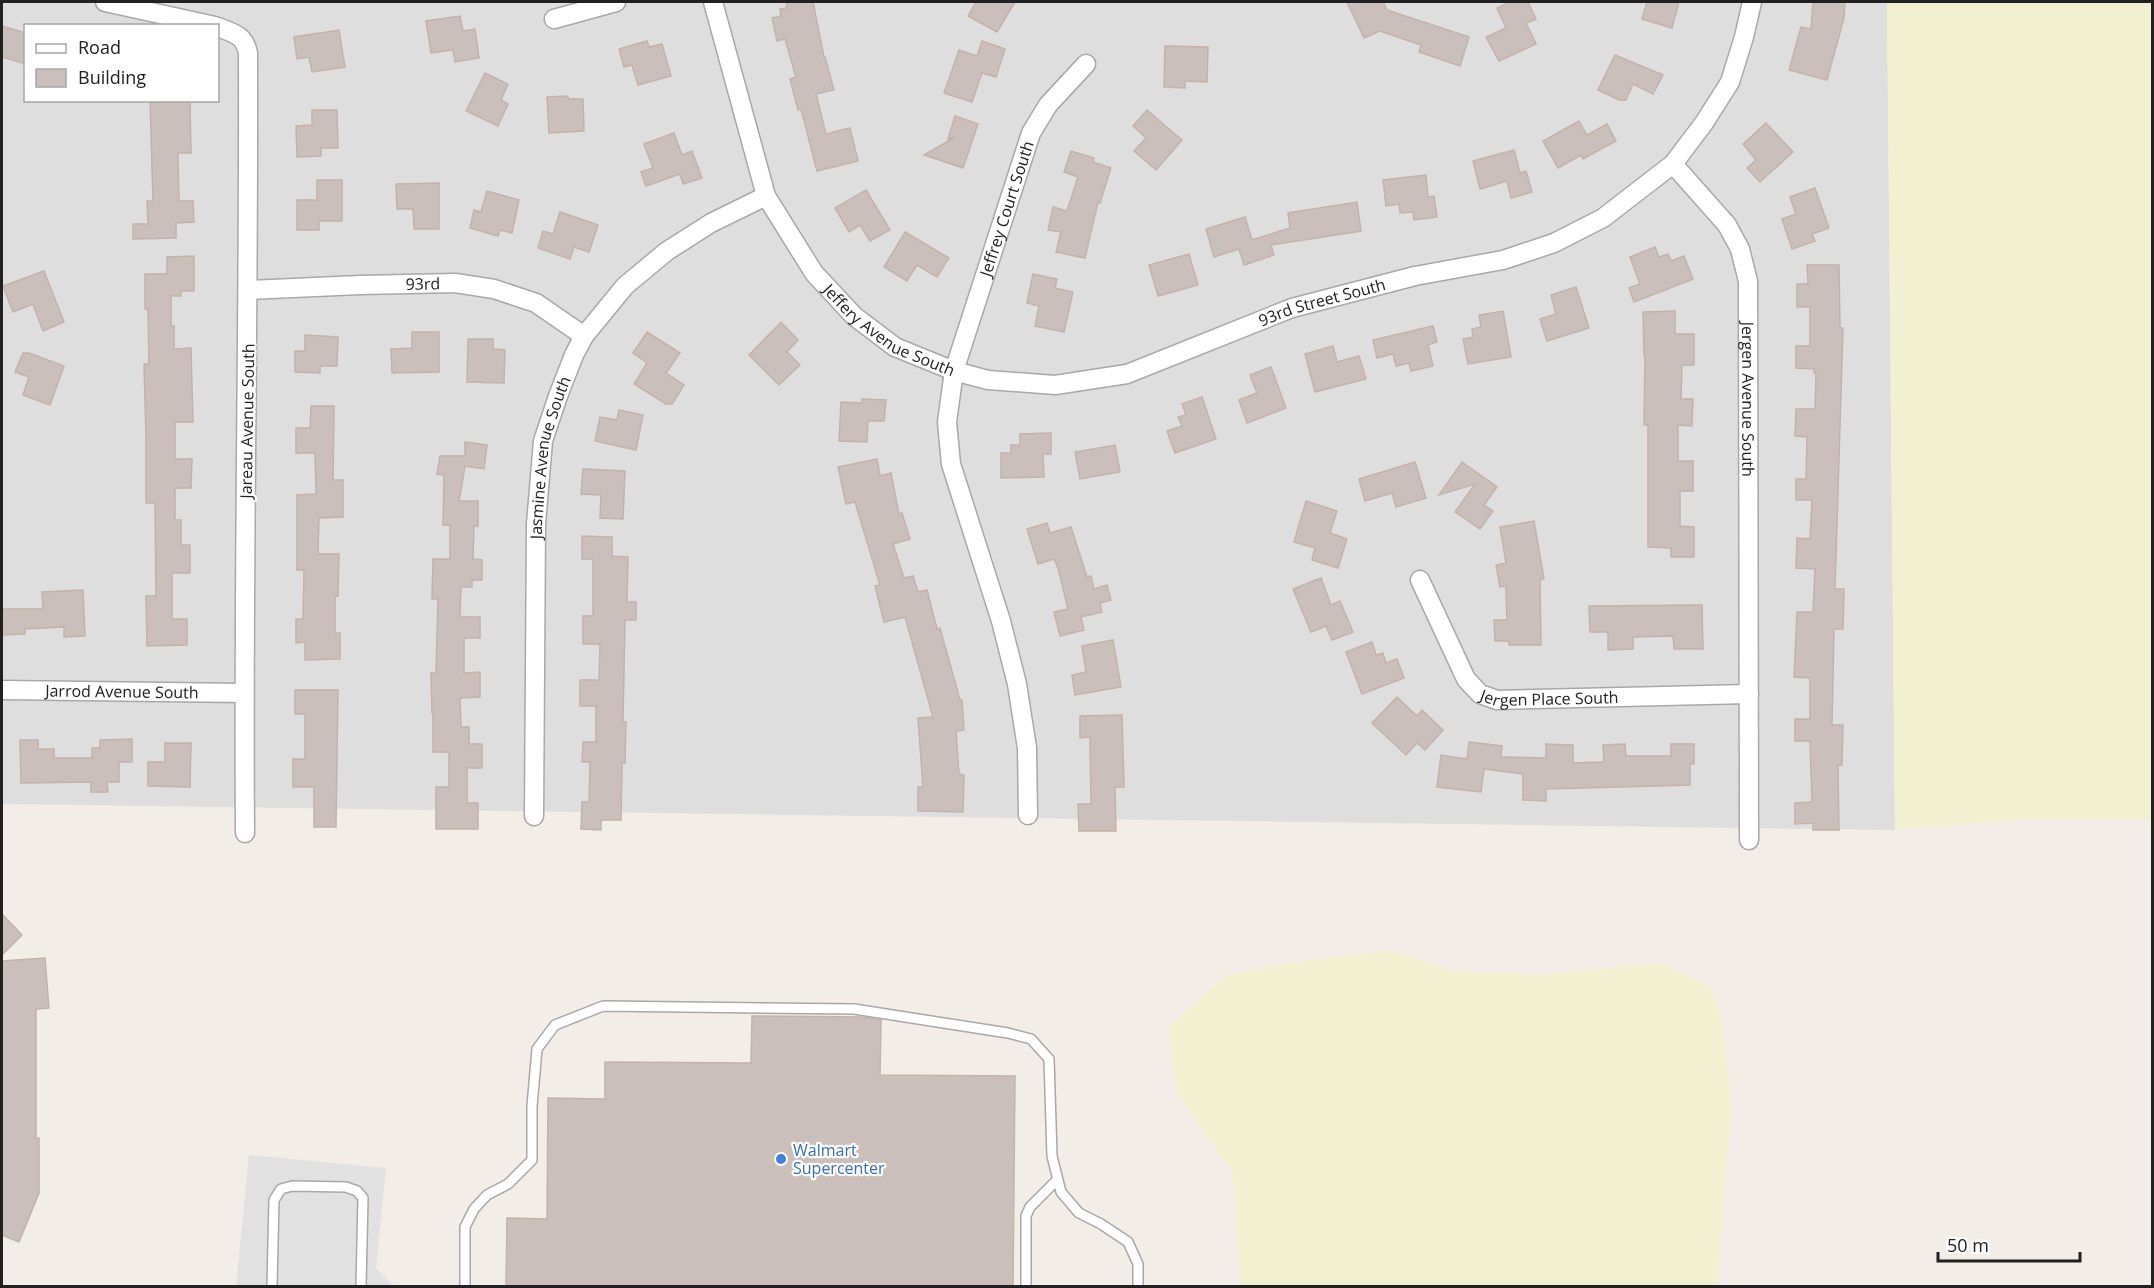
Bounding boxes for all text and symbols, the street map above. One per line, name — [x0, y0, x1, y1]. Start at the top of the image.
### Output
legend — [24, 24, 219, 102]
text: Road — [78, 35, 121, 59]
text: Building — [78, 65, 146, 89]
street label: Jeffrey Court South — [974, 138, 1039, 281]
street label: 93rd — [405, 272, 440, 295]
street label: 93rd Street South — [1255, 273, 1388, 331]
street label: Jeffery Avenue South — [817, 278, 958, 381]
street label: Jergen Avenue South — [1737, 320, 1759, 477]
street label: Jareau Avenue South — [235, 343, 259, 501]
street label: Jasmine Avenue South — [525, 373, 576, 541]
street label: Jarrod Avenue South — [43, 680, 199, 703]
street label: Jergen Place South — [1475, 683, 1619, 711]
place label: Walmart Supercenter — [793, 1139, 885, 1179]
marker: Walmart Supercenter — [774, 1152, 788, 1166]
scale bar — [1938, 1225, 2080, 1263]
text: 50 m — [1947, 1233, 1989, 1257]

